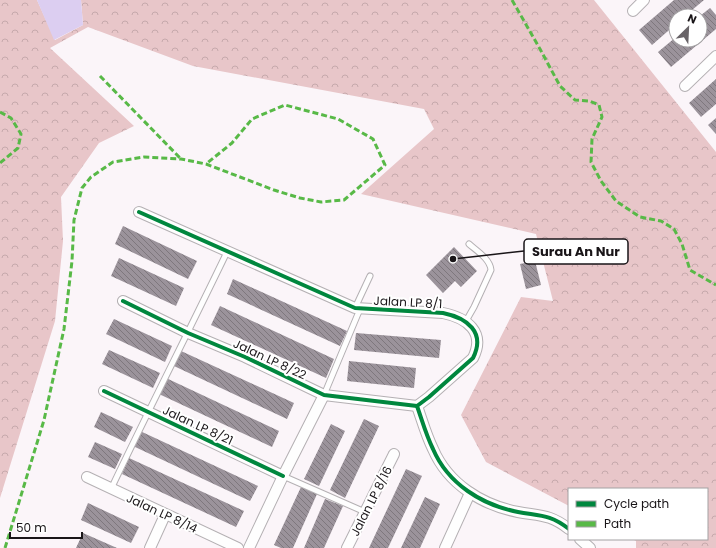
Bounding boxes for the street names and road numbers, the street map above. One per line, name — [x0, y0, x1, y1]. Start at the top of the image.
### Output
street label: Jalan LP 8/1 — [373, 292, 443, 312]
street label: Jalan LP 8/22 — [231, 335, 309, 383]
street label: Jalan LP 8/21 — [160, 401, 236, 449]
street label: Jalan LP 8/16 — [346, 463, 396, 539]
street label: Jalan LP 8/14 — [124, 489, 201, 537]

